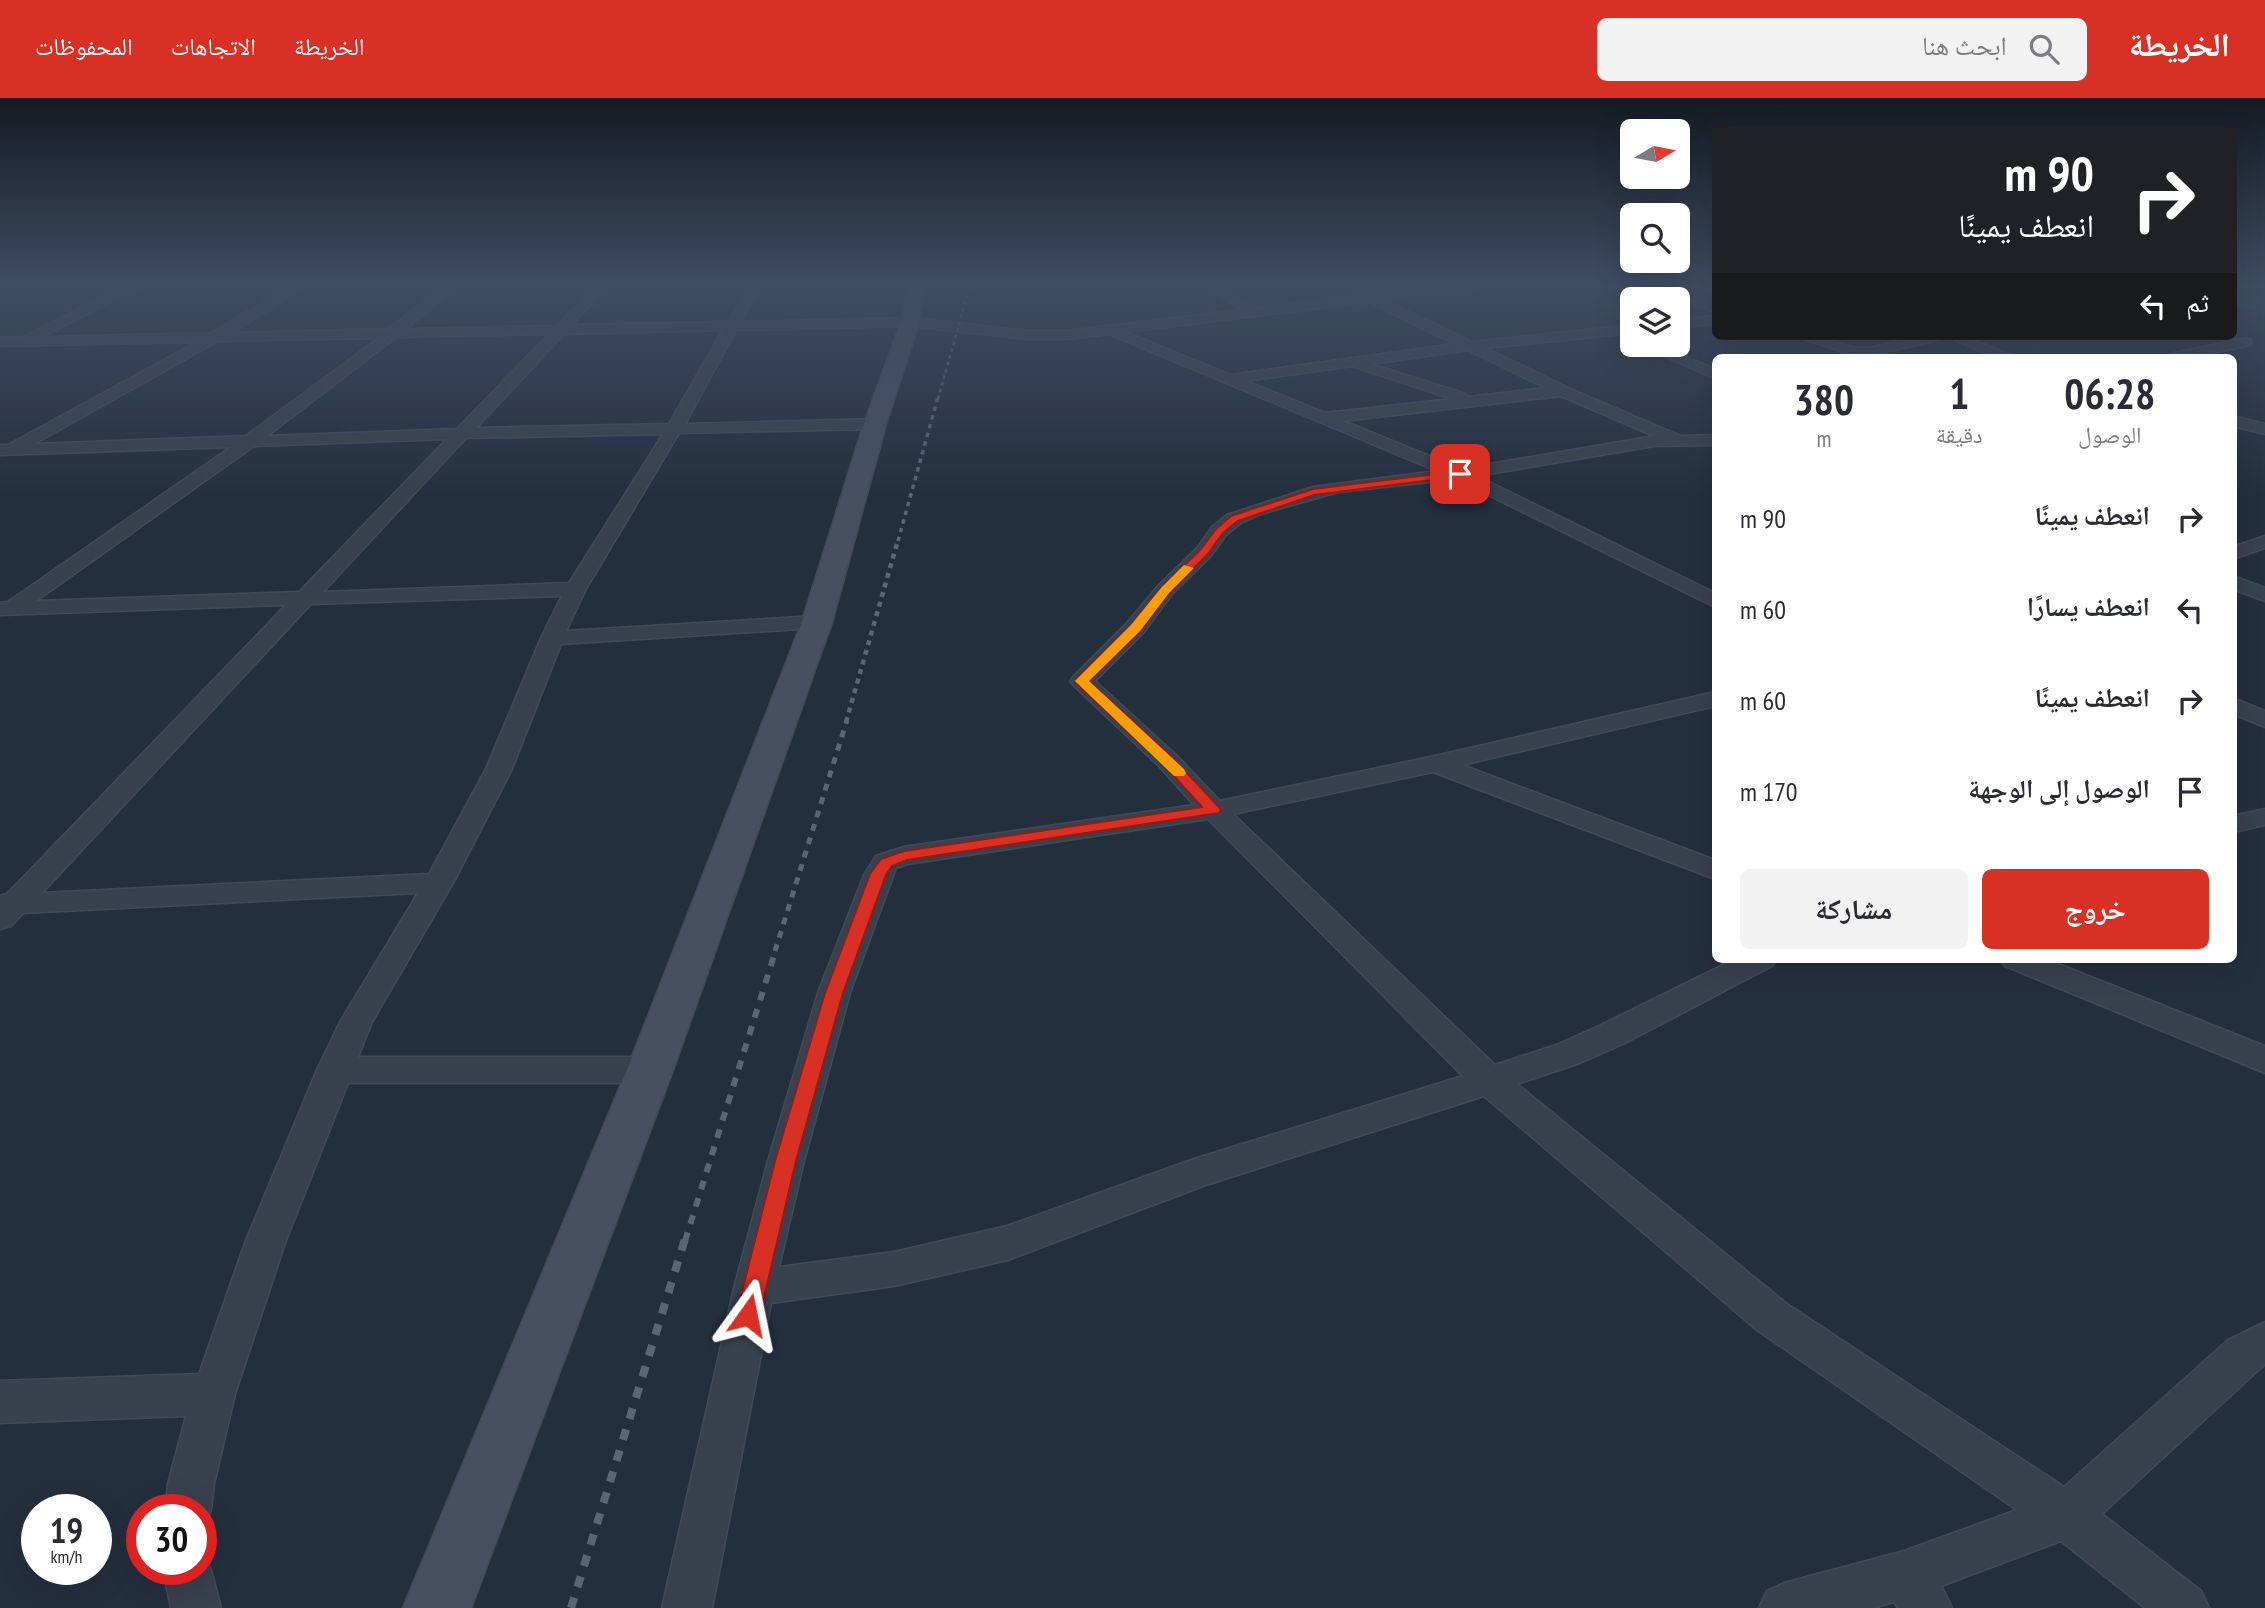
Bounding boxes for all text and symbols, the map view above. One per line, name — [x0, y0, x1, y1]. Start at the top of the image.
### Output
search box — [1597, 18, 2087, 81]
text: الخريطة — [2129, 22, 2230, 65]
text: ابحث هنا — [1922, 29, 2007, 62]
icon: search — [2025, 30, 2063, 68]
text: المحفوظات — [35, 31, 133, 62]
text: الاتجاهات — [171, 31, 256, 62]
text: الخريطة — [294, 31, 365, 62]
north arrow — [1620, 119, 1690, 189]
map controls — [1620, 119, 1690, 357]
text: 90 m — [2005, 141, 2094, 205]
icon: right — [2118, 154, 2209, 245]
button: search — [1620, 203, 1690, 273]
text: انعطف يمينًا — [1958, 204, 2094, 246]
text: ثم — [2186, 286, 2209, 319]
button: layers — [1620, 287, 1690, 357]
icon: left — [2134, 287, 2172, 325]
text: 1 — [1949, 366, 1969, 421]
text: 06:28 — [2064, 366, 2155, 421]
text: 380 — [1794, 372, 1854, 427]
text: دقيقة — [1936, 420, 1983, 449]
text: الوصول — [2078, 420, 2142, 449]
text: m — [1816, 424, 1831, 453]
pin — [1430, 444, 1490, 504]
icon: arrive — [1441, 455, 1479, 493]
text: انعطف يمينًا — [2034, 499, 2150, 532]
icon: right — [2171, 500, 2209, 538]
text: 90 m — [1740, 502, 1786, 535]
text: انعطف يسارًا — [2027, 590, 2150, 623]
icon: left — [2171, 591, 2209, 629]
text: 60 m — [1740, 593, 1786, 626]
text: انعطف يمينًا — [2034, 681, 2150, 714]
icon: right — [2171, 682, 2209, 720]
text: 60 m — [1740, 684, 1786, 717]
text: الوصول إلى الوجهة — [1968, 772, 2150, 805]
icon: arrive — [2171, 773, 2209, 811]
text: 170 m — [1740, 775, 1798, 808]
button: مشاركة — [1740, 869, 1968, 949]
button: خروج — [1982, 869, 2209, 949]
position arrow — [711, 1278, 785, 1352]
speed limit sign: 30 — [126, 1494, 217, 1585]
text: 19 — [50, 1507, 83, 1553]
text: km/h — [51, 1545, 82, 1568]

